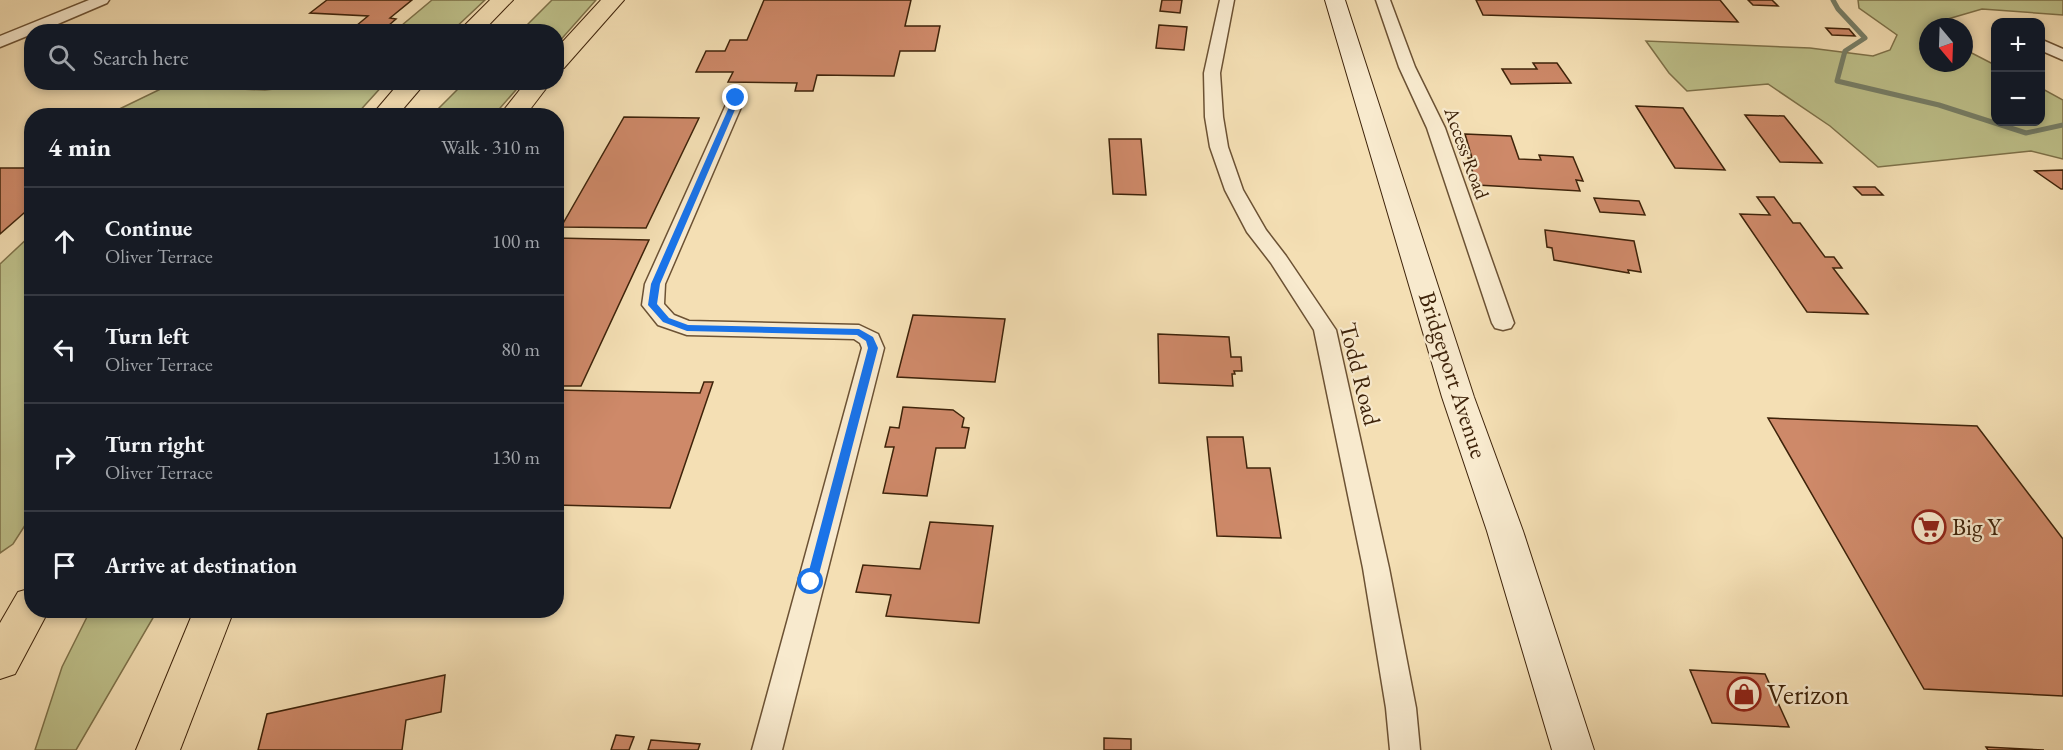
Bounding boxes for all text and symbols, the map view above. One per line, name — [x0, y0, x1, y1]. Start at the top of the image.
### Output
north arrow — [1919, 18, 1973, 72]
map controls — [1991, 18, 2045, 126]
button: + — [1991, 18, 2045, 72]
search box — [24, 24, 564, 90]
icon: search — [45, 41, 78, 74]
text: Search here — [93, 43, 188, 72]
button: − — [1991, 72, 2045, 126]
route end — [722, 84, 748, 110]
street label: Access Road — [1438, 103, 1496, 203]
text: 4 min — [48, 130, 111, 164]
text: Walk · 310 m — [441, 134, 540, 160]
text: Continue — [105, 214, 192, 243]
icon: ahead — [48, 225, 81, 258]
text: 100 m — [492, 228, 540, 254]
text: Oliver Terrace — [105, 243, 213, 269]
street label: Bridgeport Avenue — [1412, 288, 1495, 462]
street label: Todd Road — [1333, 319, 1388, 429]
text: Turn left — [105, 322, 189, 351]
icon: left — [48, 333, 81, 366]
text: 80 m — [501, 336, 540, 362]
text: Oliver Terrace — [105, 351, 213, 377]
text: Turn right — [105, 430, 204, 459]
icon: right — [48, 441, 81, 474]
text: 130 m — [492, 444, 540, 470]
text: Oliver Terrace — [105, 459, 213, 485]
supermarket icon: Big Y — [1911, 509, 1947, 545]
place label: Big Y — [1952, 511, 2002, 542]
icon: arrive — [48, 549, 81, 582]
text: Arrive at destination — [105, 551, 297, 580]
route start — [797, 568, 823, 594]
shop icon: Verizon — [1726, 676, 1762, 712]
place label: Verizon — [1767, 676, 1850, 712]

